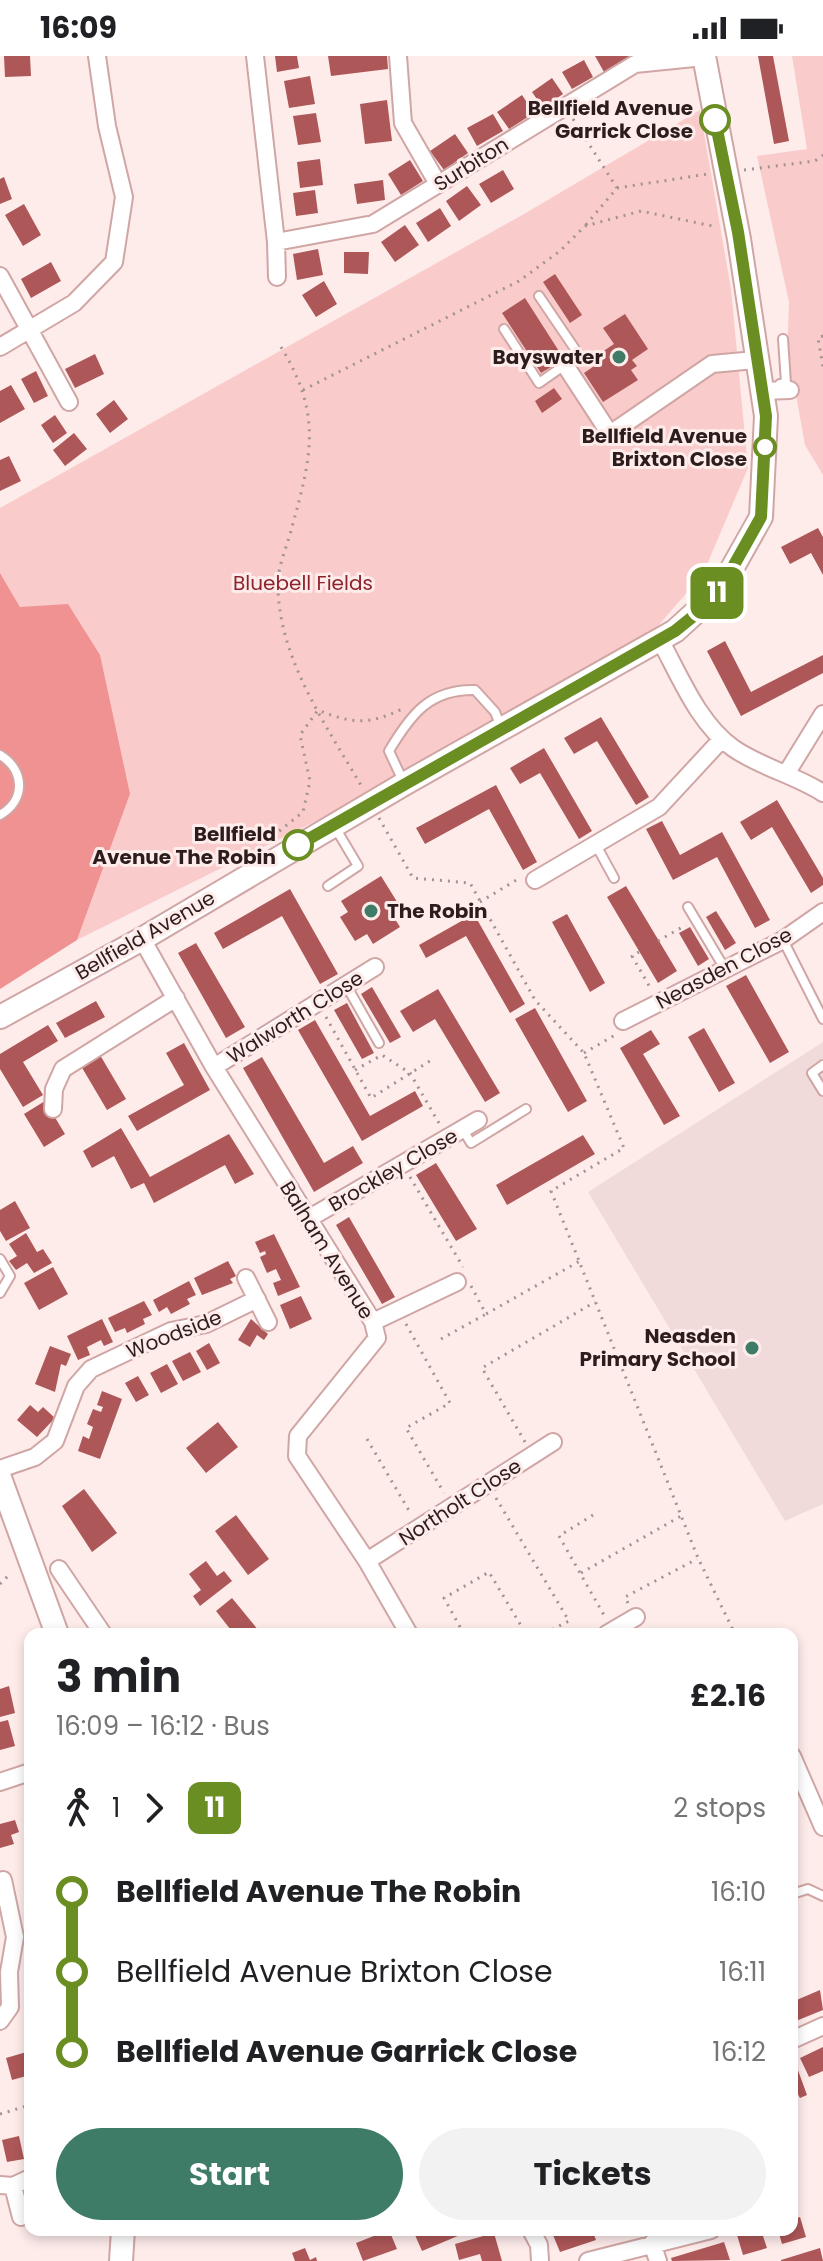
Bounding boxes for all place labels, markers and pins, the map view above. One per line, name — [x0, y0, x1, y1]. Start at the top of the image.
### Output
place label: Bellfield Avenue Garrick Close — [528, 94, 693, 145]
marker: Bellfield Avenue Garrick Close — [700, 105, 730, 135]
place label: Bayswater — [493, 343, 603, 371]
marker: Bayswater — [610, 348, 628, 366]
place label: Bellfield Avenue Brixton Close — [582, 422, 747, 473]
marker: Bellfield Avenue Brixton Close — [754, 436, 776, 458]
place label: Bellfield Avenue The Robin — [92, 820, 276, 871]
marker: Bellfield Avenue The Robin — [283, 830, 313, 860]
place label: The Robin — [387, 897, 488, 925]
marker: The Robin — [362, 902, 380, 920]
place label: Neasden Primary School — [580, 1322, 736, 1373]
marker: Neasden Primary School — [743, 1339, 761, 1357]

